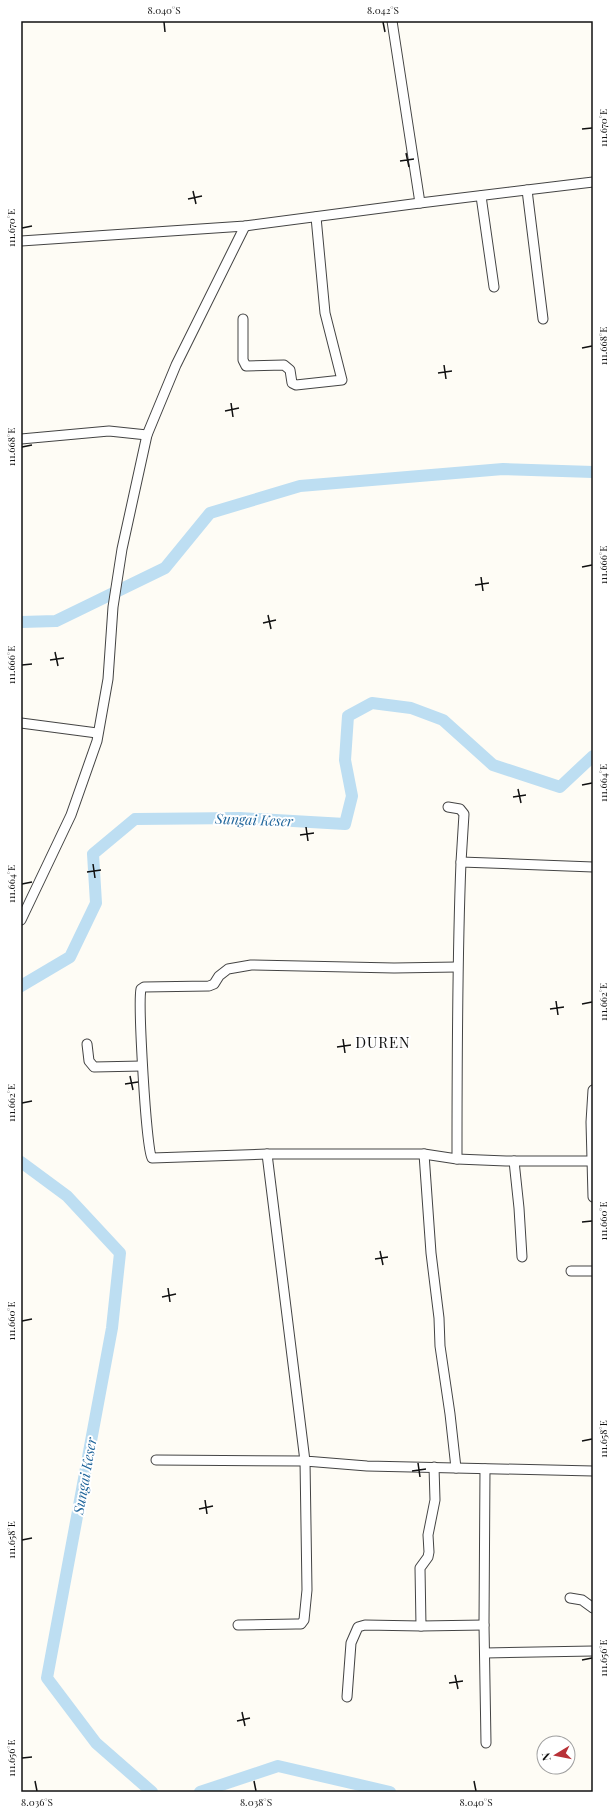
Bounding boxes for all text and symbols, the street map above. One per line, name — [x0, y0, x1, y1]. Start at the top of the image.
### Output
text: 8.040°S — [147, 3, 181, 17]
text: 8.042°S — [367, 3, 399, 17]
text: 111.670°E — [596, 109, 610, 147]
text: 111.670°E — [4, 209, 18, 247]
text: 111.668°E — [596, 327, 610, 365]
text: 111.668°E — [4, 428, 18, 466]
text: 111.666°E — [596, 546, 610, 584]
text: 111.666°E — [4, 646, 18, 684]
text: 111.664°E — [596, 764, 610, 802]
water label: Sungai Keser — [214, 809, 294, 830]
text: 111.664°E — [4, 865, 18, 903]
text: 111.662°E — [596, 983, 610, 1021]
district label: DUREN — [355, 1032, 411, 1052]
text: 111.662°E — [4, 1084, 18, 1122]
text: 111.660°E — [596, 1201, 610, 1241]
text: 111.660°E — [4, 1301, 18, 1341]
text: 111.658°E — [596, 1420, 610, 1458]
water label: Sungai Keser — [68, 1435, 101, 1517]
text: 111.658°E — [4, 1521, 18, 1559]
text: 111.656°E — [596, 1639, 610, 1677]
north arrow — [536, 1735, 576, 1775]
text: 111.656°E — [4, 1739, 18, 1777]
text: N — [538, 1752, 554, 1762]
text: 8.036°S — [21, 1795, 53, 1809]
text: 8.038°S — [240, 1795, 272, 1809]
text: 8.040°S — [459, 1795, 493, 1809]

